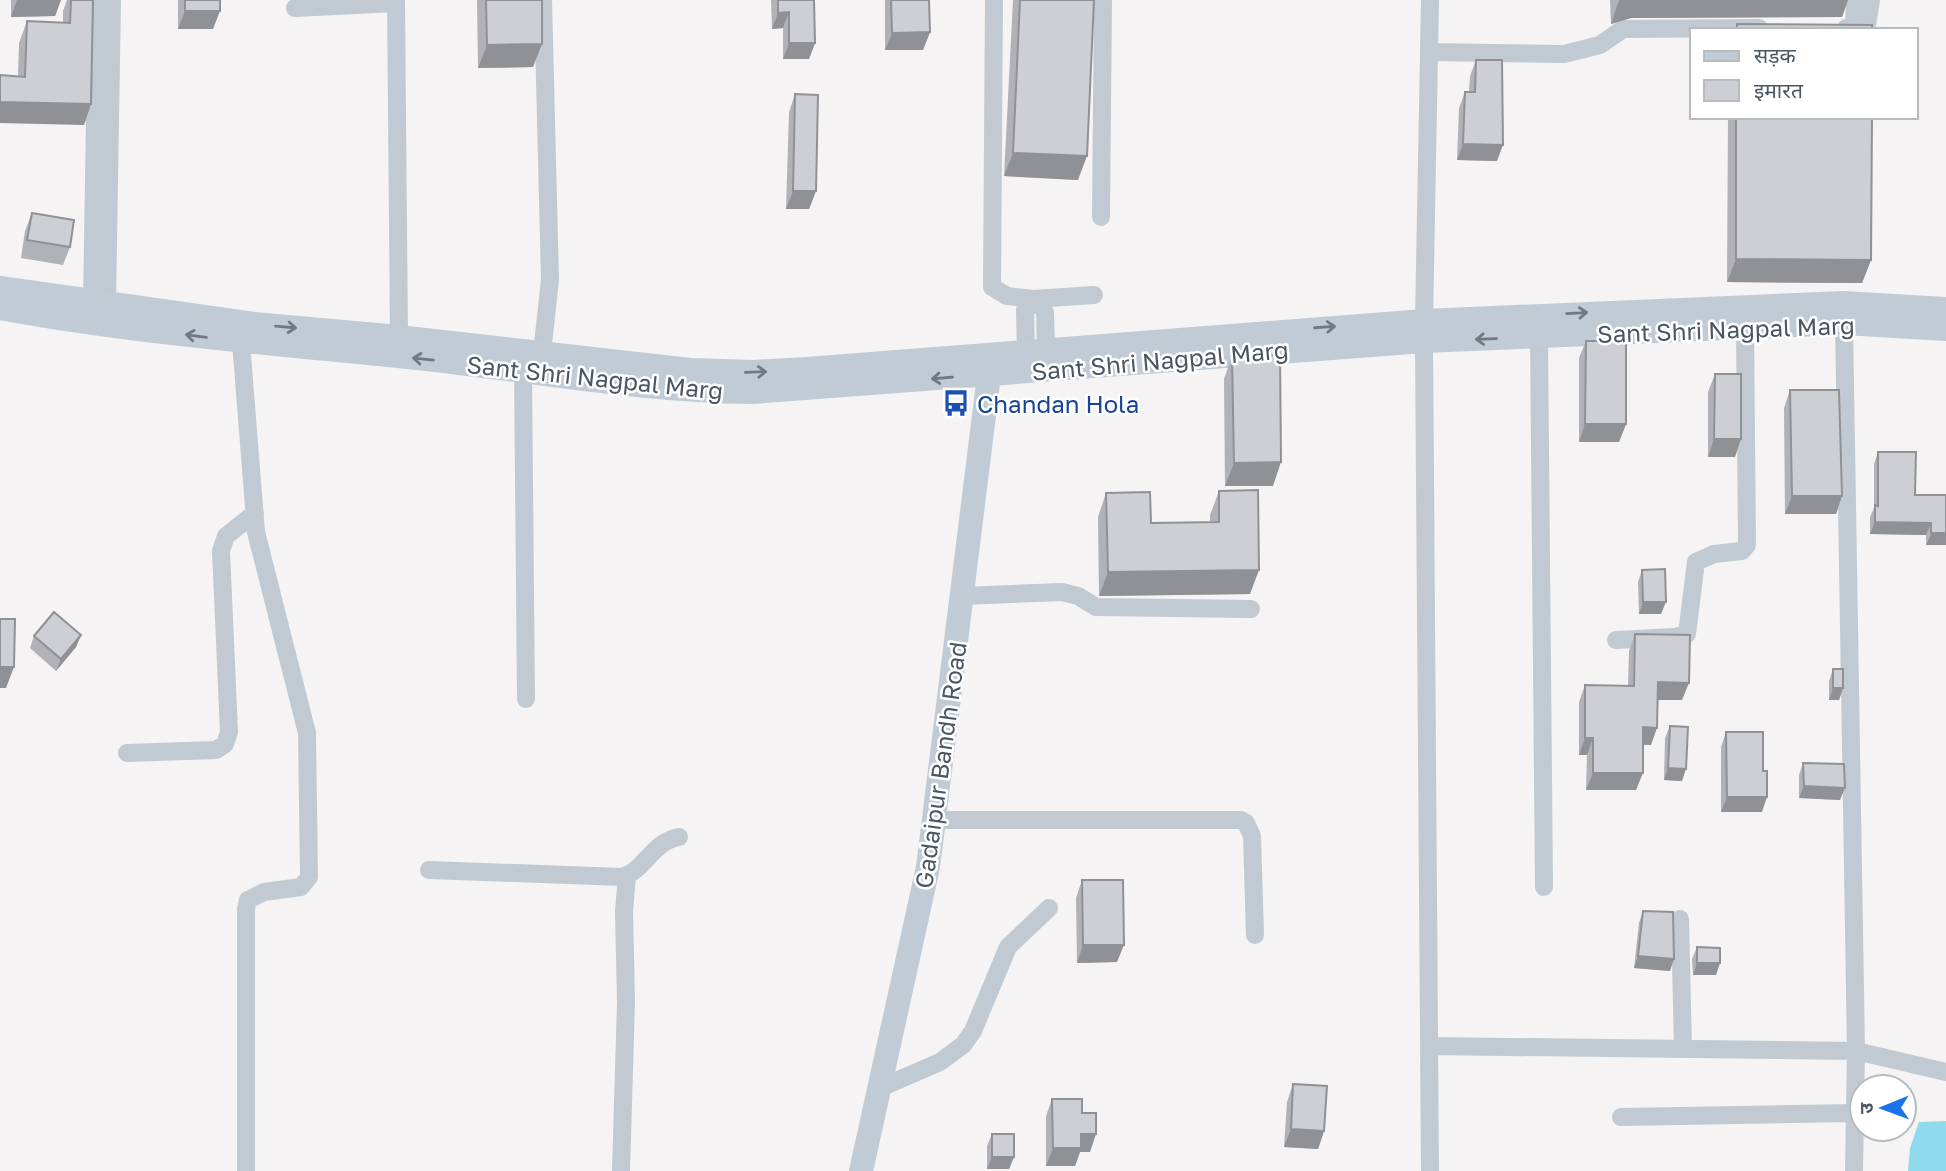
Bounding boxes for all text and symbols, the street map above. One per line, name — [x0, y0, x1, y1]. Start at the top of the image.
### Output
legend — [1690, 28, 1918, 119]
text: सड़क — [1754, 42, 1796, 68]
text: इमारत — [1754, 77, 1804, 103]
one-way arrow — [1565, 307, 1588, 320]
street label: Sant Shri Nagpal Marg — [1597, 310, 1855, 348]
one-way arrow — [1313, 320, 1336, 333]
one-way arrow — [274, 321, 297, 334]
one-way arrow — [185, 330, 208, 343]
one-way arrow — [1475, 332, 1498, 345]
street label: Sant Shri Nagpal Marg — [1030, 334, 1290, 386]
street label: Sant Shri Nagpal Marg — [465, 349, 725, 405]
one-way arrow — [412, 352, 434, 365]
one-way arrow — [744, 365, 767, 378]
one-way arrow — [931, 372, 954, 385]
bus stop icon: Chandan Hola — [941, 388, 971, 418]
place label: Chandan Hola — [977, 389, 1139, 418]
street label: Gadaipur Bandh Road — [908, 640, 972, 890]
north arrow — [1848, 1073, 1918, 1143]
text: उ — [1854, 1102, 1877, 1114]

